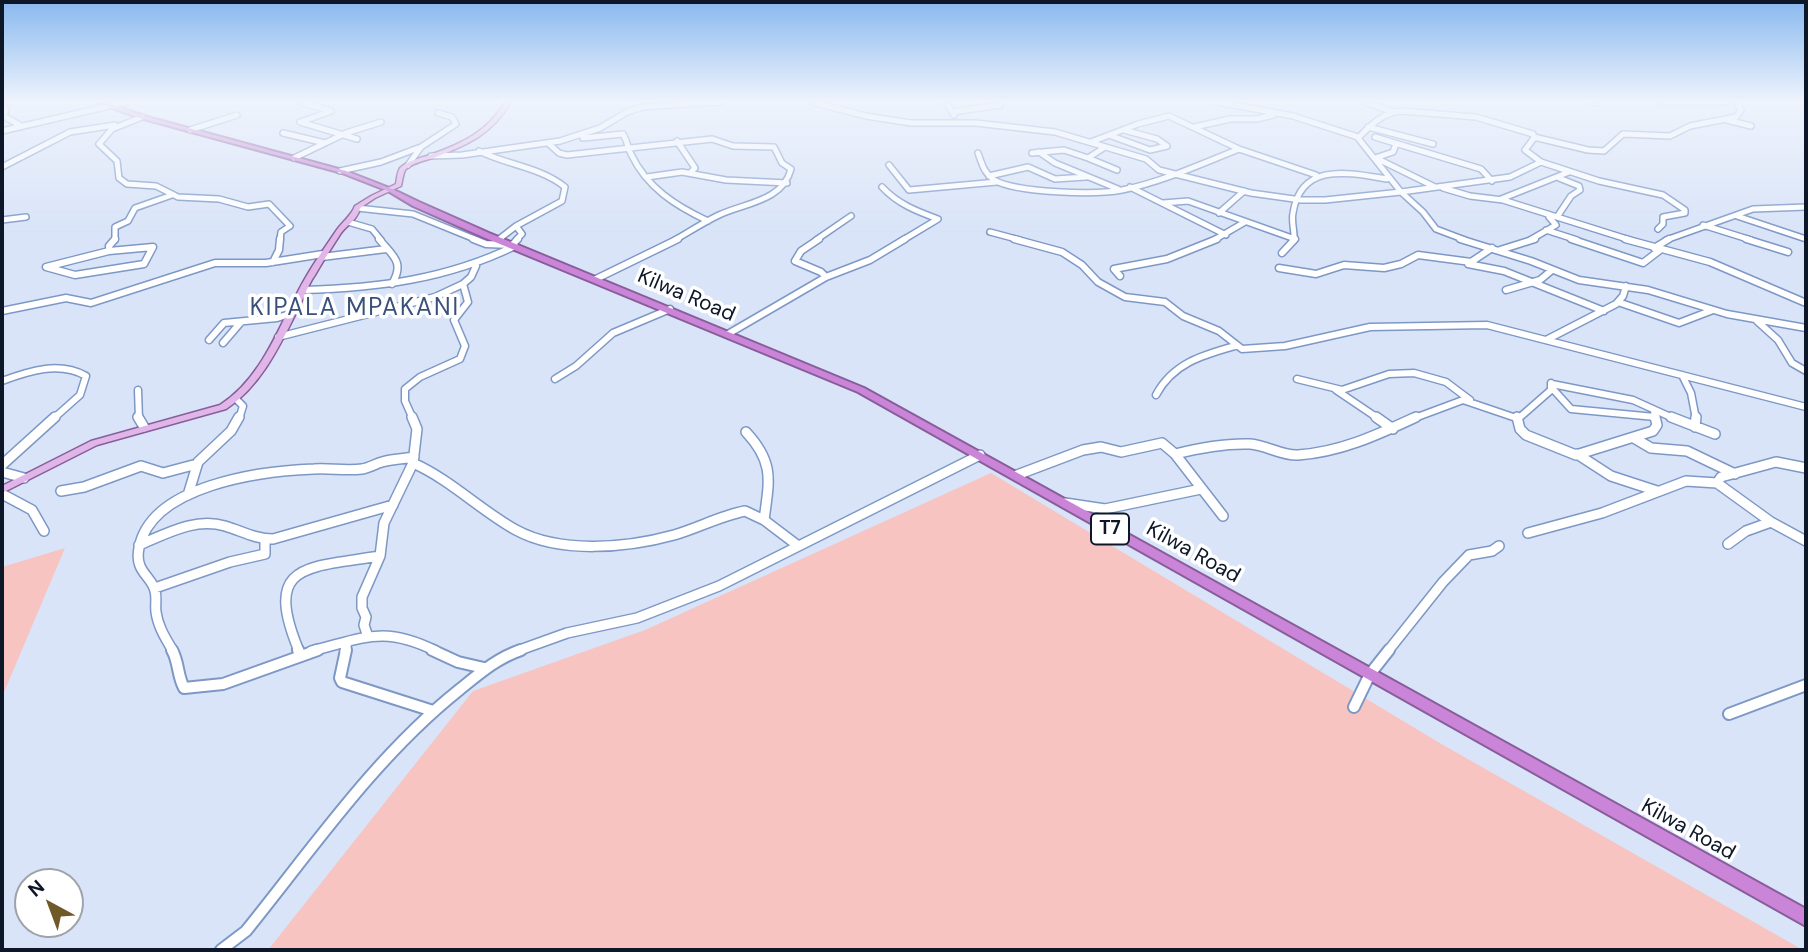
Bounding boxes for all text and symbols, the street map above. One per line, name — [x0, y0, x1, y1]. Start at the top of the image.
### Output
street label: Kilwa Road — [633, 264, 739, 328]
district label: KIPALA MPAKANI — [252, 295, 458, 323]
road number: T7 — [1091, 514, 1129, 544]
street label: Kilwa Road — [1142, 517, 1244, 589]
street label: Kilwa Road — [1637, 794, 1739, 866]
north arrow — [14, 868, 84, 938]
text: N — [23, 874, 50, 902]

